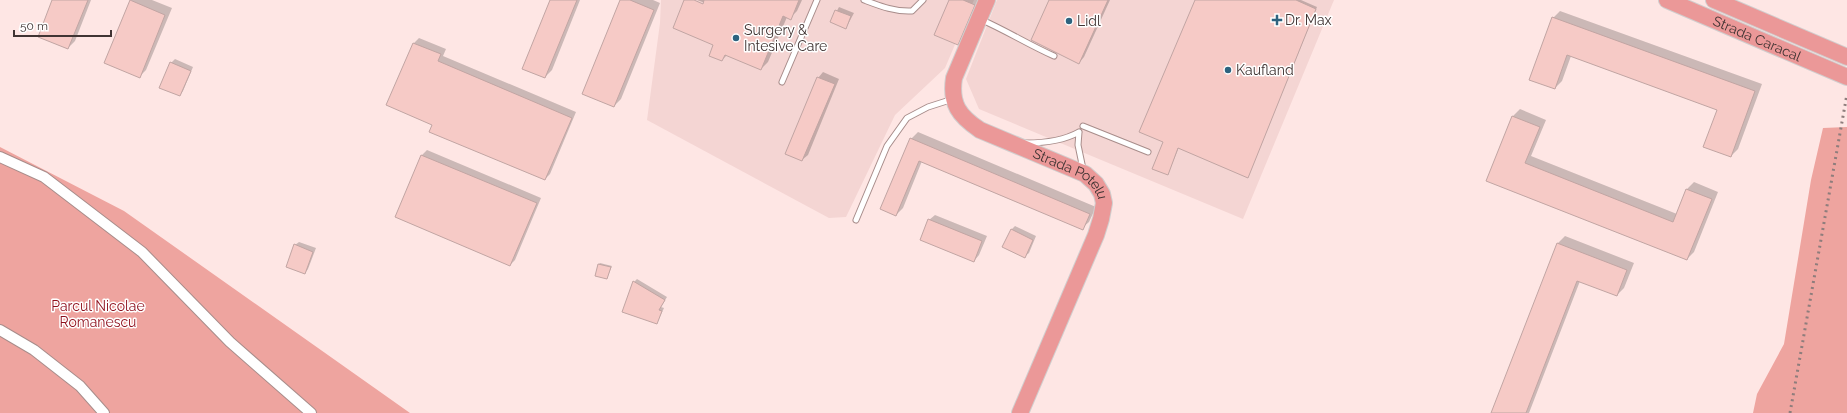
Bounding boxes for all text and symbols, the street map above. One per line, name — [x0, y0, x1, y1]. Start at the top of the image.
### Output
scale bar — [14, 12, 111, 38]
place label: Dr. Max — [1285, 12, 1332, 28]
place label: Lidl — [1077, 13, 1101, 29]
street label: Strada Caracal — [1711, 13, 1804, 65]
marker: Dr. Max — [1272, 15, 1282, 25]
marker: Lidl — [1064, 16, 1074, 26]
text: 50 m — [20, 19, 48, 33]
place label: Surgery & Intesive Care — [744, 22, 827, 54]
marker: Surgery & Intesive Care — [731, 33, 741, 43]
place label: Kaufland — [1236, 62, 1294, 78]
marker: Kaufland — [1223, 65, 1233, 75]
street label: Strada Potelu — [1030, 145, 1111, 201]
park label: Parcul Nicolae Romanescu — [51, 298, 145, 330]

